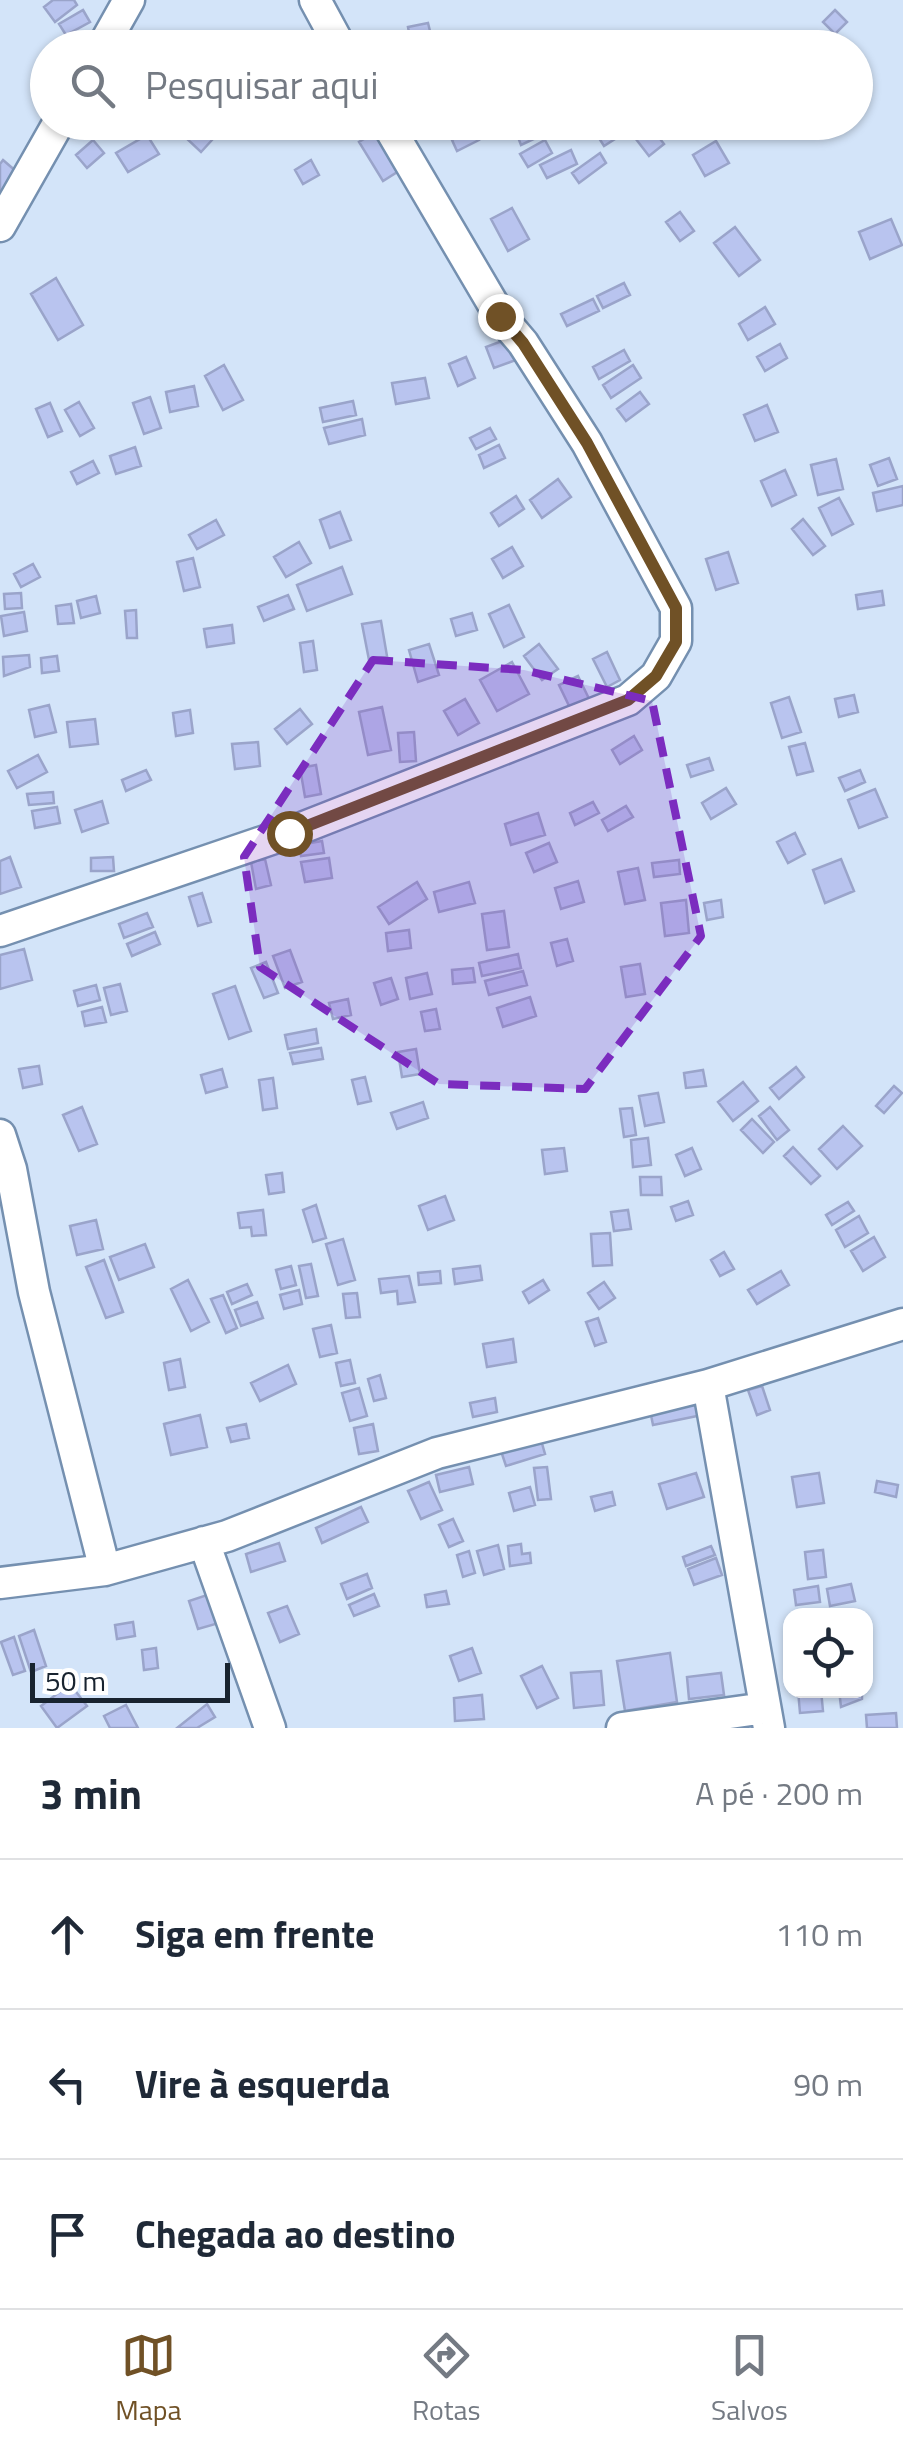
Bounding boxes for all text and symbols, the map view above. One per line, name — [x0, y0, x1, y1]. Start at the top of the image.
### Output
search box — [30, 30, 873, 140]
text: Pesquisar aqui — [145, 56, 378, 114]
icon: search — [65, 58, 120, 113]
route end — [478, 294, 524, 340]
route start — [267, 811, 313, 857]
map controls — [783, 1608, 873, 1698]
button: locate — [783, 1608, 873, 1698]
scale bar — [30, 1658, 230, 1702]
text: 50 m — [45, 1659, 106, 1702]
text: 3 min — [40, 1761, 142, 1825]
text: A pé · 200 m — [695, 1769, 863, 1817]
text: Siga em frente — [135, 1905, 374, 1963]
icon: ahead — [40, 1907, 95, 1962]
text: 110 m — [775, 1910, 863, 1958]
text: Vire à esquerda — [135, 2055, 390, 2113]
icon: left — [40, 2057, 95, 2112]
text: 90 m — [793, 2060, 863, 2108]
text: Chegada ao destino — [135, 2205, 455, 2263]
icon: arrive — [40, 2207, 95, 2262]
tab: Mapa — [115, 2328, 182, 2431]
tab: Rotas — [412, 2328, 481, 2431]
tab: Salvos — [711, 2328, 788, 2431]

